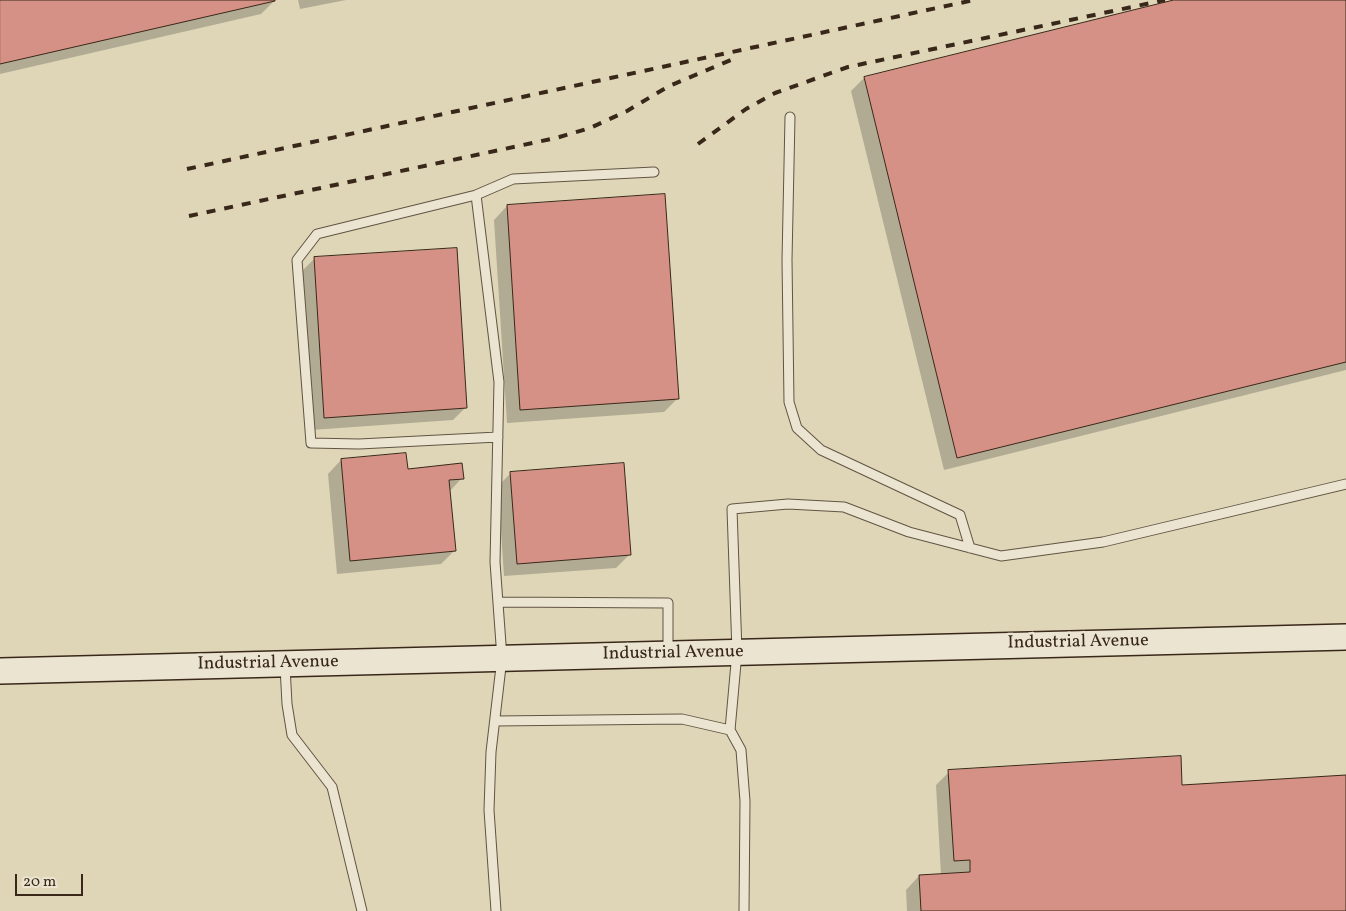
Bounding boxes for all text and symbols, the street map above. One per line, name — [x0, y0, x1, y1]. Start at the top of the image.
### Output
street label: Industrial Avenue — [1007, 631, 1149, 655]
street label: Industrial Avenue — [602, 642, 744, 666]
street label: Industrial Avenue — [197, 652, 339, 676]
scale bar — [18, 864, 85, 896]
text: 20 m — [23, 872, 56, 893]

